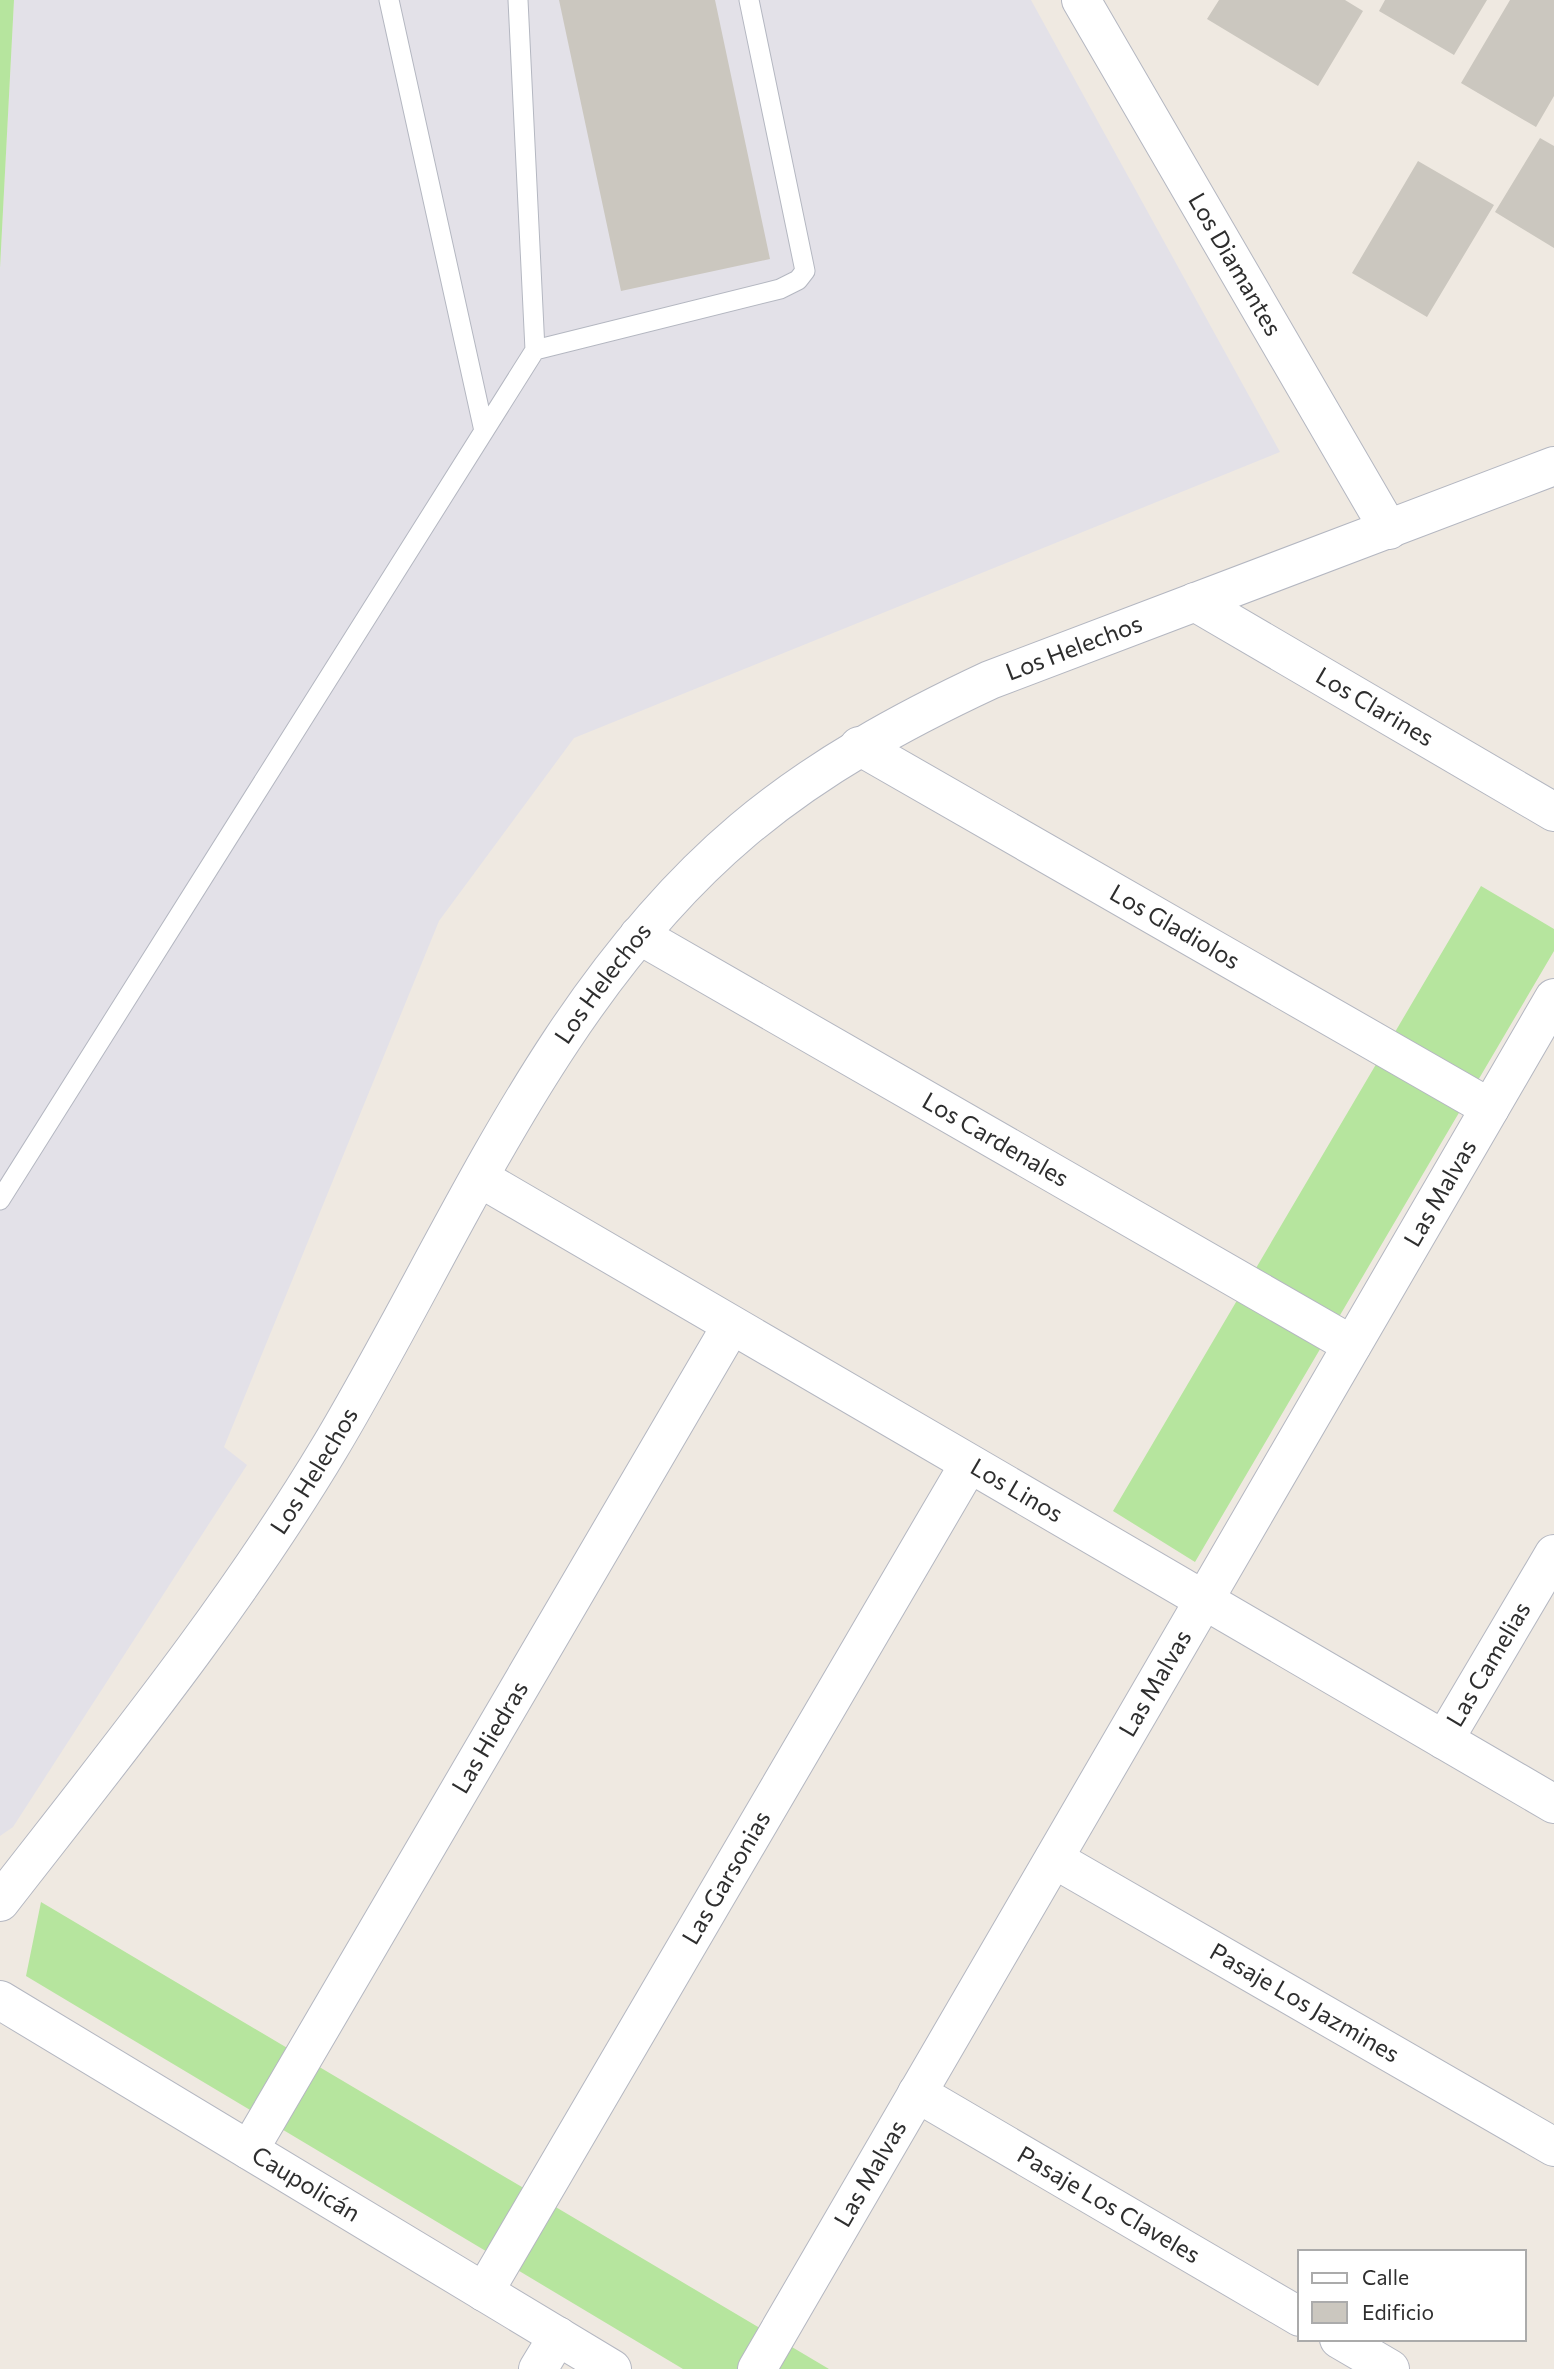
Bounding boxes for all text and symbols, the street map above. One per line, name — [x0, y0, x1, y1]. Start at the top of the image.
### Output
street label: Los Diamantes — [1183, 187, 1289, 340]
street label: Los Helechos — [1001, 608, 1146, 686]
street label: Los Clarines — [1311, 660, 1439, 751]
street label: Los Gladiolos — [1105, 877, 1246, 975]
street label: Los Helechos — [547, 916, 656, 1049]
street label: Los Cardenales — [918, 1085, 1074, 1192]
street label: Las Malvas — [1397, 1134, 1482, 1251]
street label: Los Helechos — [263, 1402, 363, 1539]
street label: Los Linos — [966, 1451, 1069, 1528]
street label: Las Camelias — [1439, 1596, 1536, 1731]
street label: Las Malvas — [1112, 1624, 1197, 1741]
street label: Las Hiedras — [445, 1675, 533, 1798]
street label: Las Garsonias — [675, 1805, 776, 1949]
street label: Pasaje Los Jazmines — [1205, 1936, 1405, 2068]
street label: Las Malvas — [827, 2114, 912, 2232]
street label: Caupolicán — [247, 2139, 366, 2227]
street label: Pasaje Los Claveles — [1013, 2139, 1206, 2269]
legend — [1298, 2250, 1526, 2341]
text: Calle — [1362, 2264, 1409, 2289]
text: Edificio — [1362, 2299, 1434, 2324]

